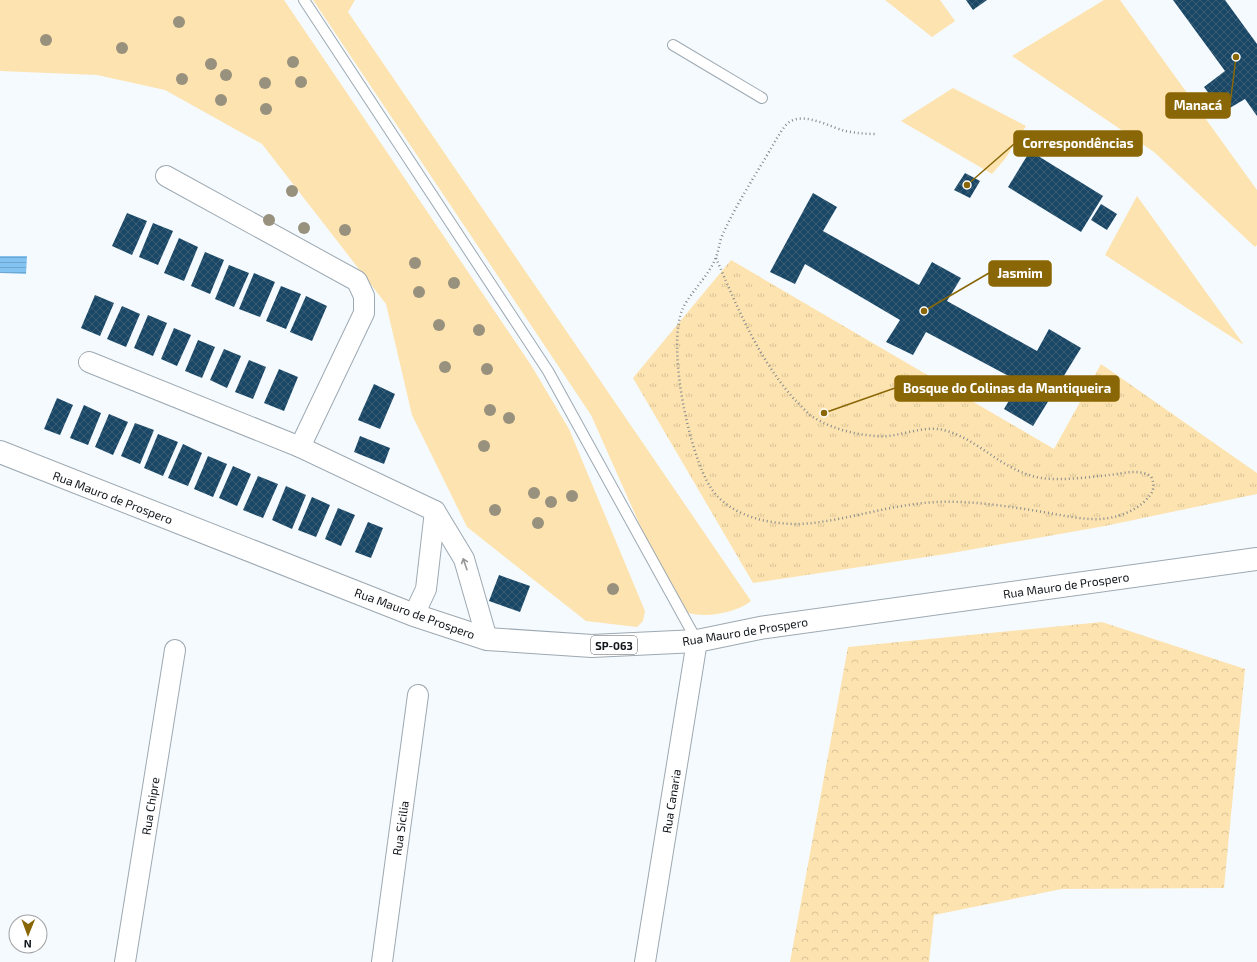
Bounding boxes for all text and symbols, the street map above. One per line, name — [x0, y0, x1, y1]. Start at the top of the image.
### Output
callout: Manacá — [1166, 93, 1230, 118]
text: Manacá — [1174, 97, 1222, 113]
callout: Correspondências — [1014, 131, 1142, 156]
text: Correspondências — [1022, 135, 1134, 151]
callout: Jasmim — [989, 261, 1051, 286]
text: Jasmim — [997, 265, 1043, 281]
callout: Bosque do Colinas da Mantiqueira — [895, 376, 1119, 401]
text: Bosque do Colinas da Mantiqueira — [903, 380, 1111, 396]
street label: Rua Mauro de Prospero — [51, 468, 175, 526]
one-way arrow — [461, 559, 469, 571]
street label: Rua Mauro de Prospero — [1002, 569, 1130, 601]
street label: Rua Mauro de Prospero — [353, 585, 477, 641]
street label: Rua Mauro de Prospero — [681, 614, 809, 648]
road number: SP-063 — [591, 636, 637, 654]
street label: Rua Canaria — [659, 768, 683, 834]
street label: Rua Chipre — [139, 776, 161, 836]
street label: Rua Sicilia — [389, 800, 411, 856]
north arrow — [8, 914, 48, 954]
text: N — [24, 938, 32, 951]

